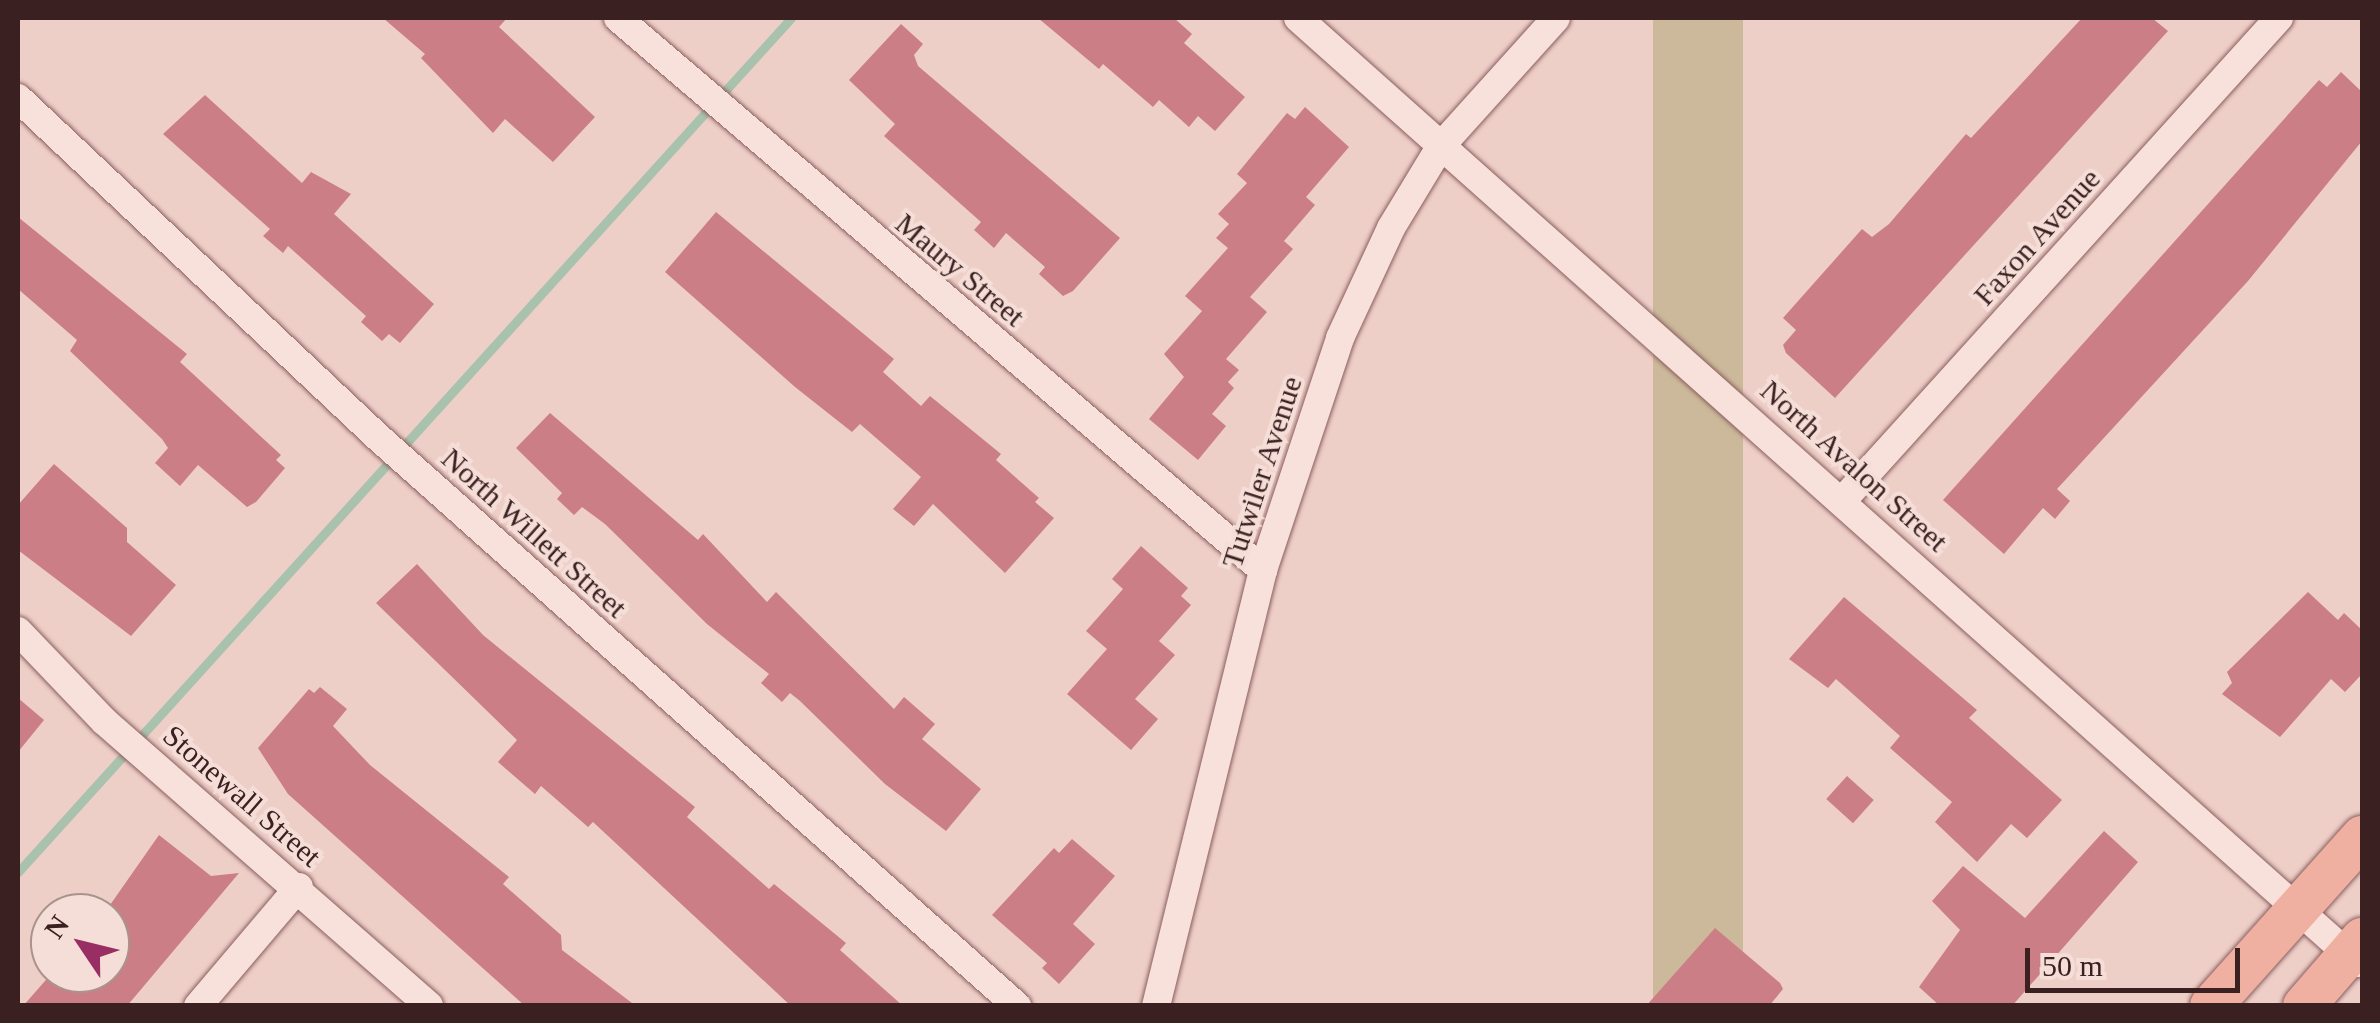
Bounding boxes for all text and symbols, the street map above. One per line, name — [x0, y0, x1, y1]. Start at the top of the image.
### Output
street label: Faxon Avenue — [1966, 160, 2108, 314]
street label: Maury Street — [888, 206, 1032, 334]
street label: Tutwiler Avenue — [1214, 371, 1310, 573]
street label: North Avalon Street — [1752, 372, 1956, 560]
street label: North Willett Street — [434, 440, 634, 626]
street label: Stonewall Street — [156, 718, 328, 874]
north arrow — [30, 893, 130, 993]
text: N — [38, 909, 75, 944]
scale bar — [2030, 928, 2245, 990]
text: 50 m — [2042, 949, 2103, 982]

